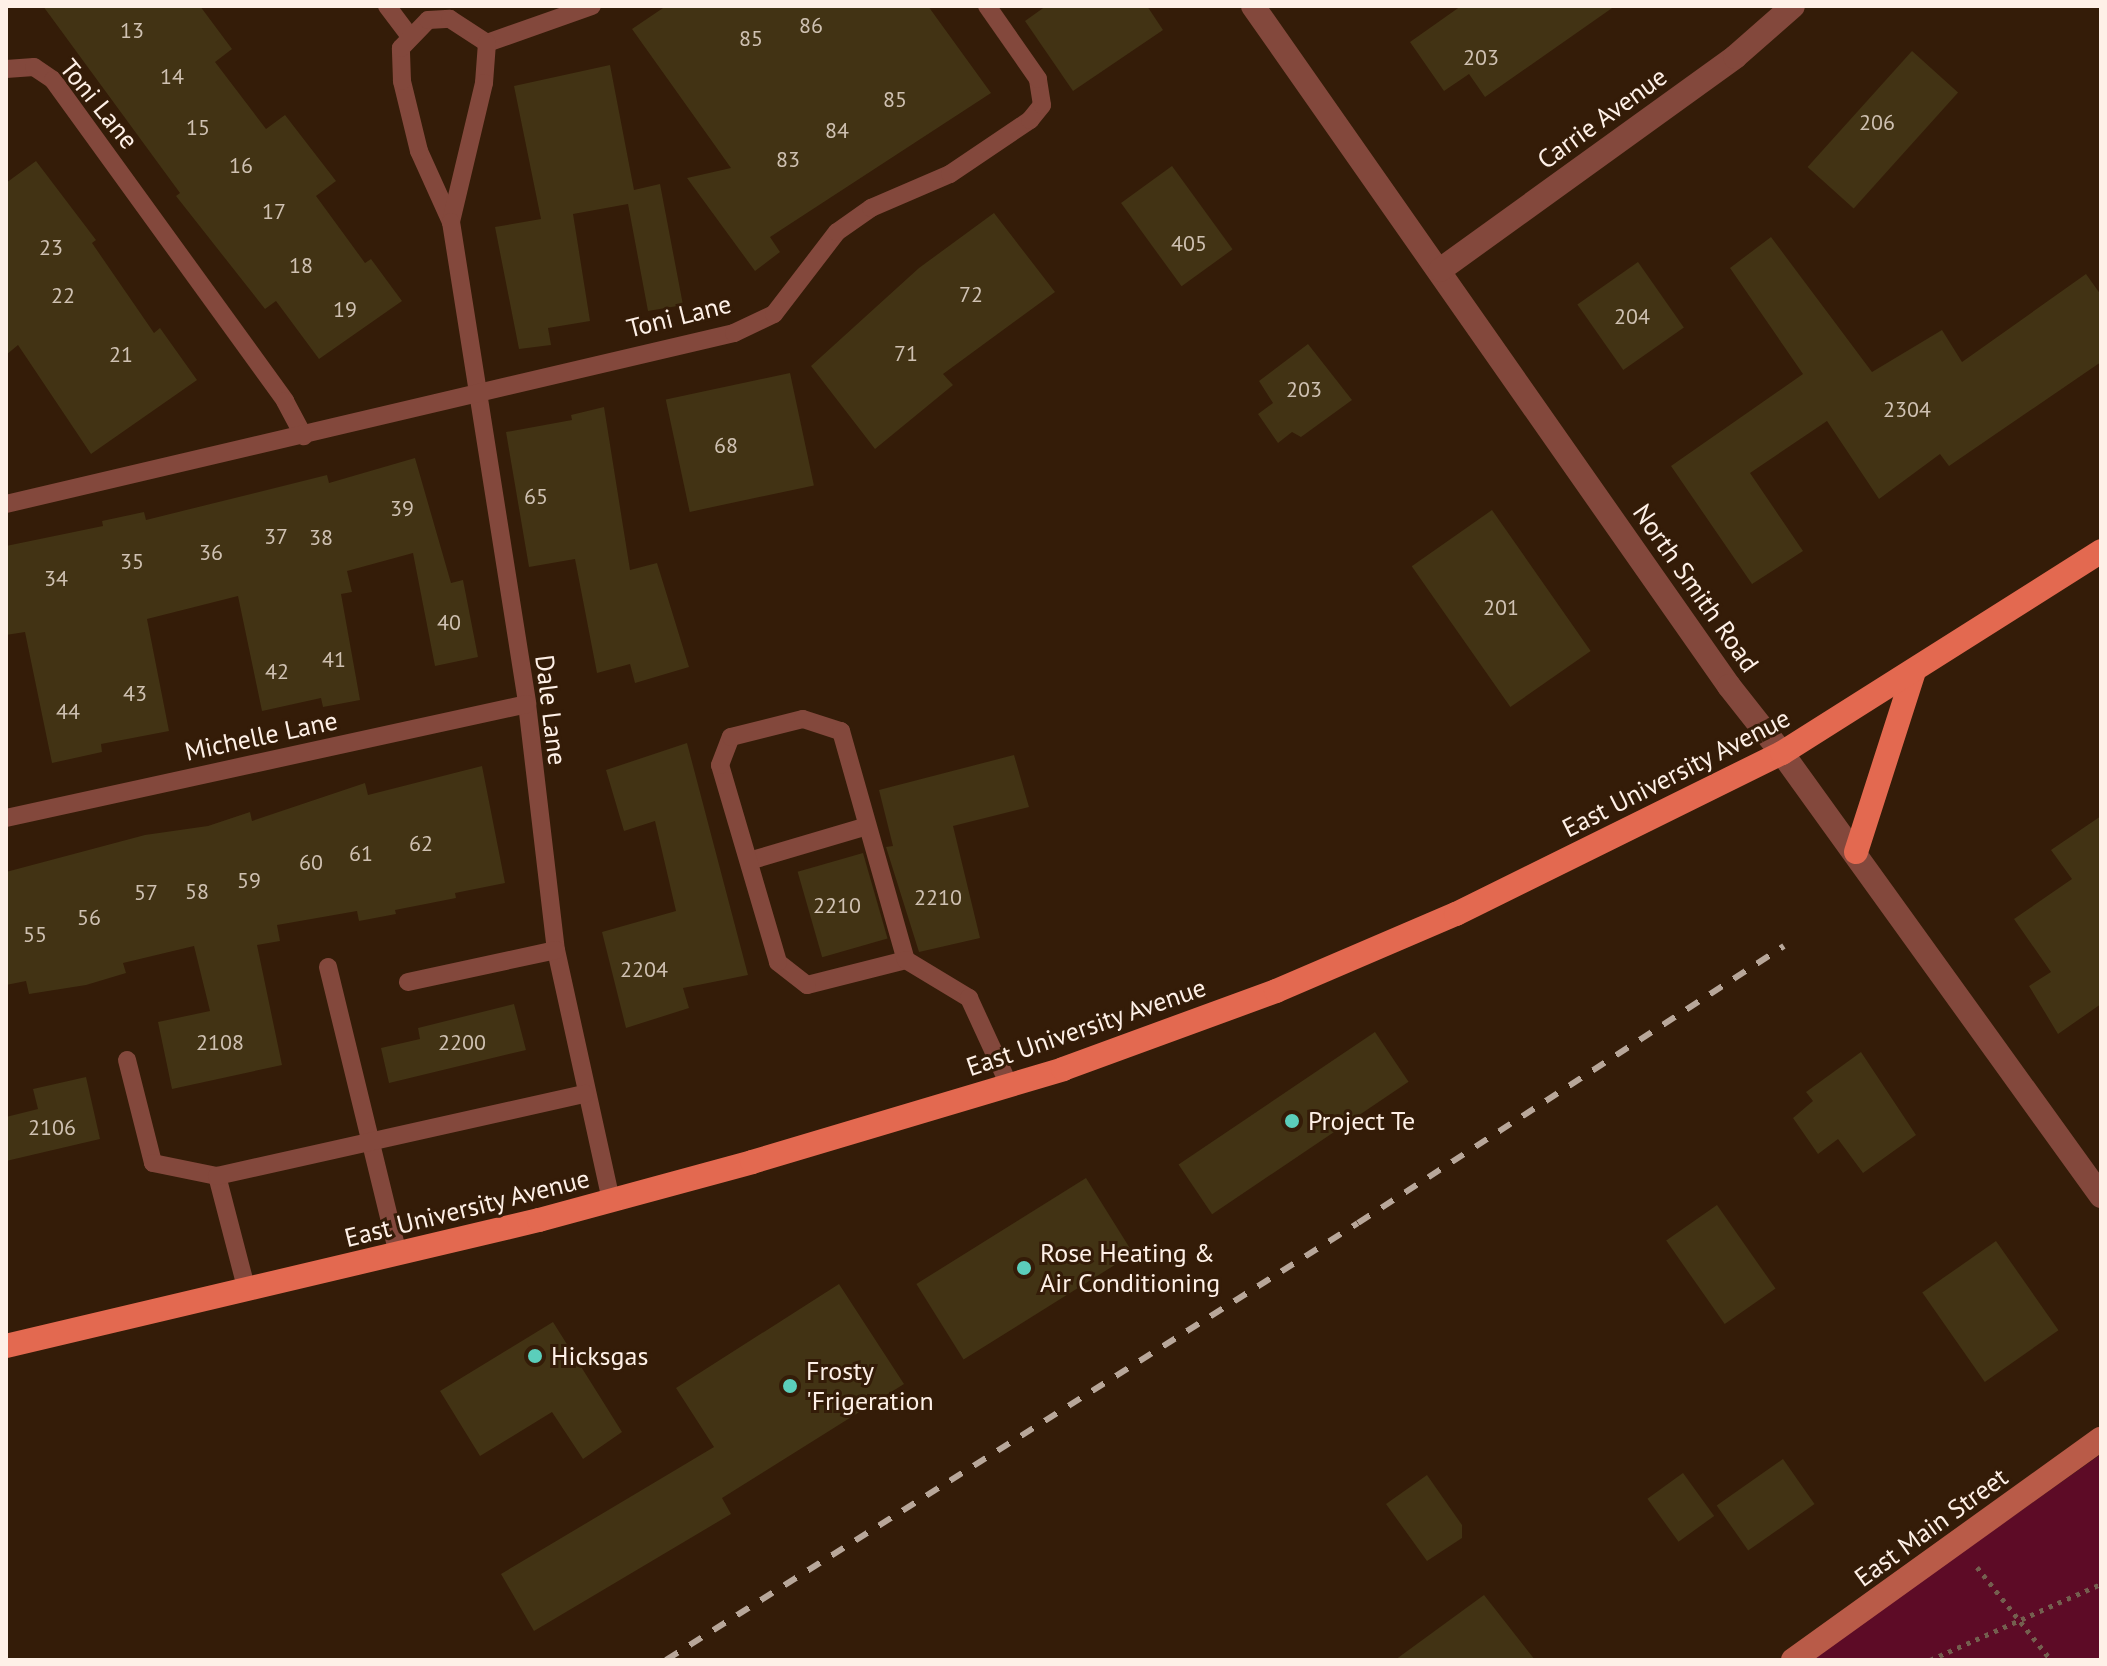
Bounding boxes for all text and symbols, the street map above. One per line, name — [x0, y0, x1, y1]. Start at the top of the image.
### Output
house number: 86 — [799, 13, 823, 39]
house number: 13 — [120, 18, 144, 44]
house number: 85 — [739, 26, 763, 52]
house number: 203 — [1463, 45, 1499, 71]
street label: Toni Lane — [53, 53, 145, 155]
street label: Carrie Avenue — [1531, 60, 1673, 176]
house number: 14 — [160, 64, 184, 90]
house number: 85 — [883, 87, 907, 113]
house number: 206 — [1859, 110, 1895, 136]
house number: 15 — [186, 115, 210, 141]
house number: 84 — [825, 118, 849, 144]
house number: 83 — [776, 147, 800, 173]
house number: 16 — [229, 153, 253, 179]
house number: 17 — [262, 199, 286, 225]
house number: 405 — [1171, 231, 1207, 257]
house number: 23 — [39, 235, 63, 261]
house number: 18 — [289, 253, 313, 279]
house number: 72 — [959, 282, 983, 308]
house number: 22 — [51, 283, 75, 309]
street label: Toni Lane — [624, 288, 734, 344]
house number: 19 — [333, 297, 357, 323]
house number: 204 — [1614, 304, 1650, 330]
house number: 71 — [894, 341, 918, 367]
house number: 21 — [109, 342, 133, 368]
house number: 203 — [1286, 377, 1322, 403]
house number: 2304 — [1883, 397, 1931, 423]
house number: 68 — [714, 433, 738, 459]
house number: 65 — [524, 484, 548, 510]
house number: 39 — [390, 496, 414, 522]
street label: North Smith Road — [1626, 498, 1766, 678]
house number: 37 — [264, 524, 288, 550]
house number: 38 — [309, 525, 333, 551]
house number: 36 — [199, 540, 223, 566]
house number: 35 — [120, 549, 144, 575]
house number: 34 — [44, 566, 68, 592]
house number: 201 — [1483, 595, 1519, 621]
house number: 40 — [437, 610, 461, 636]
house number: 41 — [322, 647, 346, 673]
street label: Dale Lane — [529, 653, 573, 767]
house number: 42 — [265, 659, 289, 685]
house number: 43 — [123, 681, 147, 707]
house number: 44 — [56, 699, 80, 725]
street label: East University Avenue — [1556, 702, 1796, 844]
street label: Michelle Lane — [182, 705, 340, 767]
house number: 62 — [409, 831, 433, 857]
house number: 61 — [349, 841, 373, 867]
house number: 60 — [299, 850, 323, 876]
house number: 59 — [237, 868, 261, 894]
house number: 58 — [185, 879, 209, 905]
house number: 57 — [134, 880, 158, 906]
house number: 2210 — [914, 885, 962, 911]
house number: 2210 — [813, 893, 861, 919]
house number: 56 — [77, 905, 101, 931]
house number: 55 — [23, 922, 47, 948]
house number: 2204 — [620, 957, 668, 983]
street label: East University Avenue — [961, 971, 1211, 1083]
house number: 2108 — [196, 1030, 244, 1056]
house number: 2200 — [438, 1030, 486, 1056]
place label: Project Te — [1308, 1105, 1416, 1137]
marker: Project Te — [1283, 1112, 1301, 1130]
house number: 2106 — [28, 1115, 76, 1141]
street label: East University Avenue — [341, 1162, 593, 1254]
place label: Rose Heating & Air Conditioning — [1040, 1237, 1220, 1298]
marker: Rose Heating & Air Conditioning — [1015, 1259, 1033, 1277]
place label: Hicksgas — [551, 1340, 648, 1372]
marker: Hicksgas — [526, 1347, 544, 1365]
place label: Frosty 'Frigeration — [806, 1355, 934, 1416]
marker: Frosty 'Frigeration — [781, 1377, 799, 1395]
street label: East Main Street — [1848, 1461, 2014, 1593]

